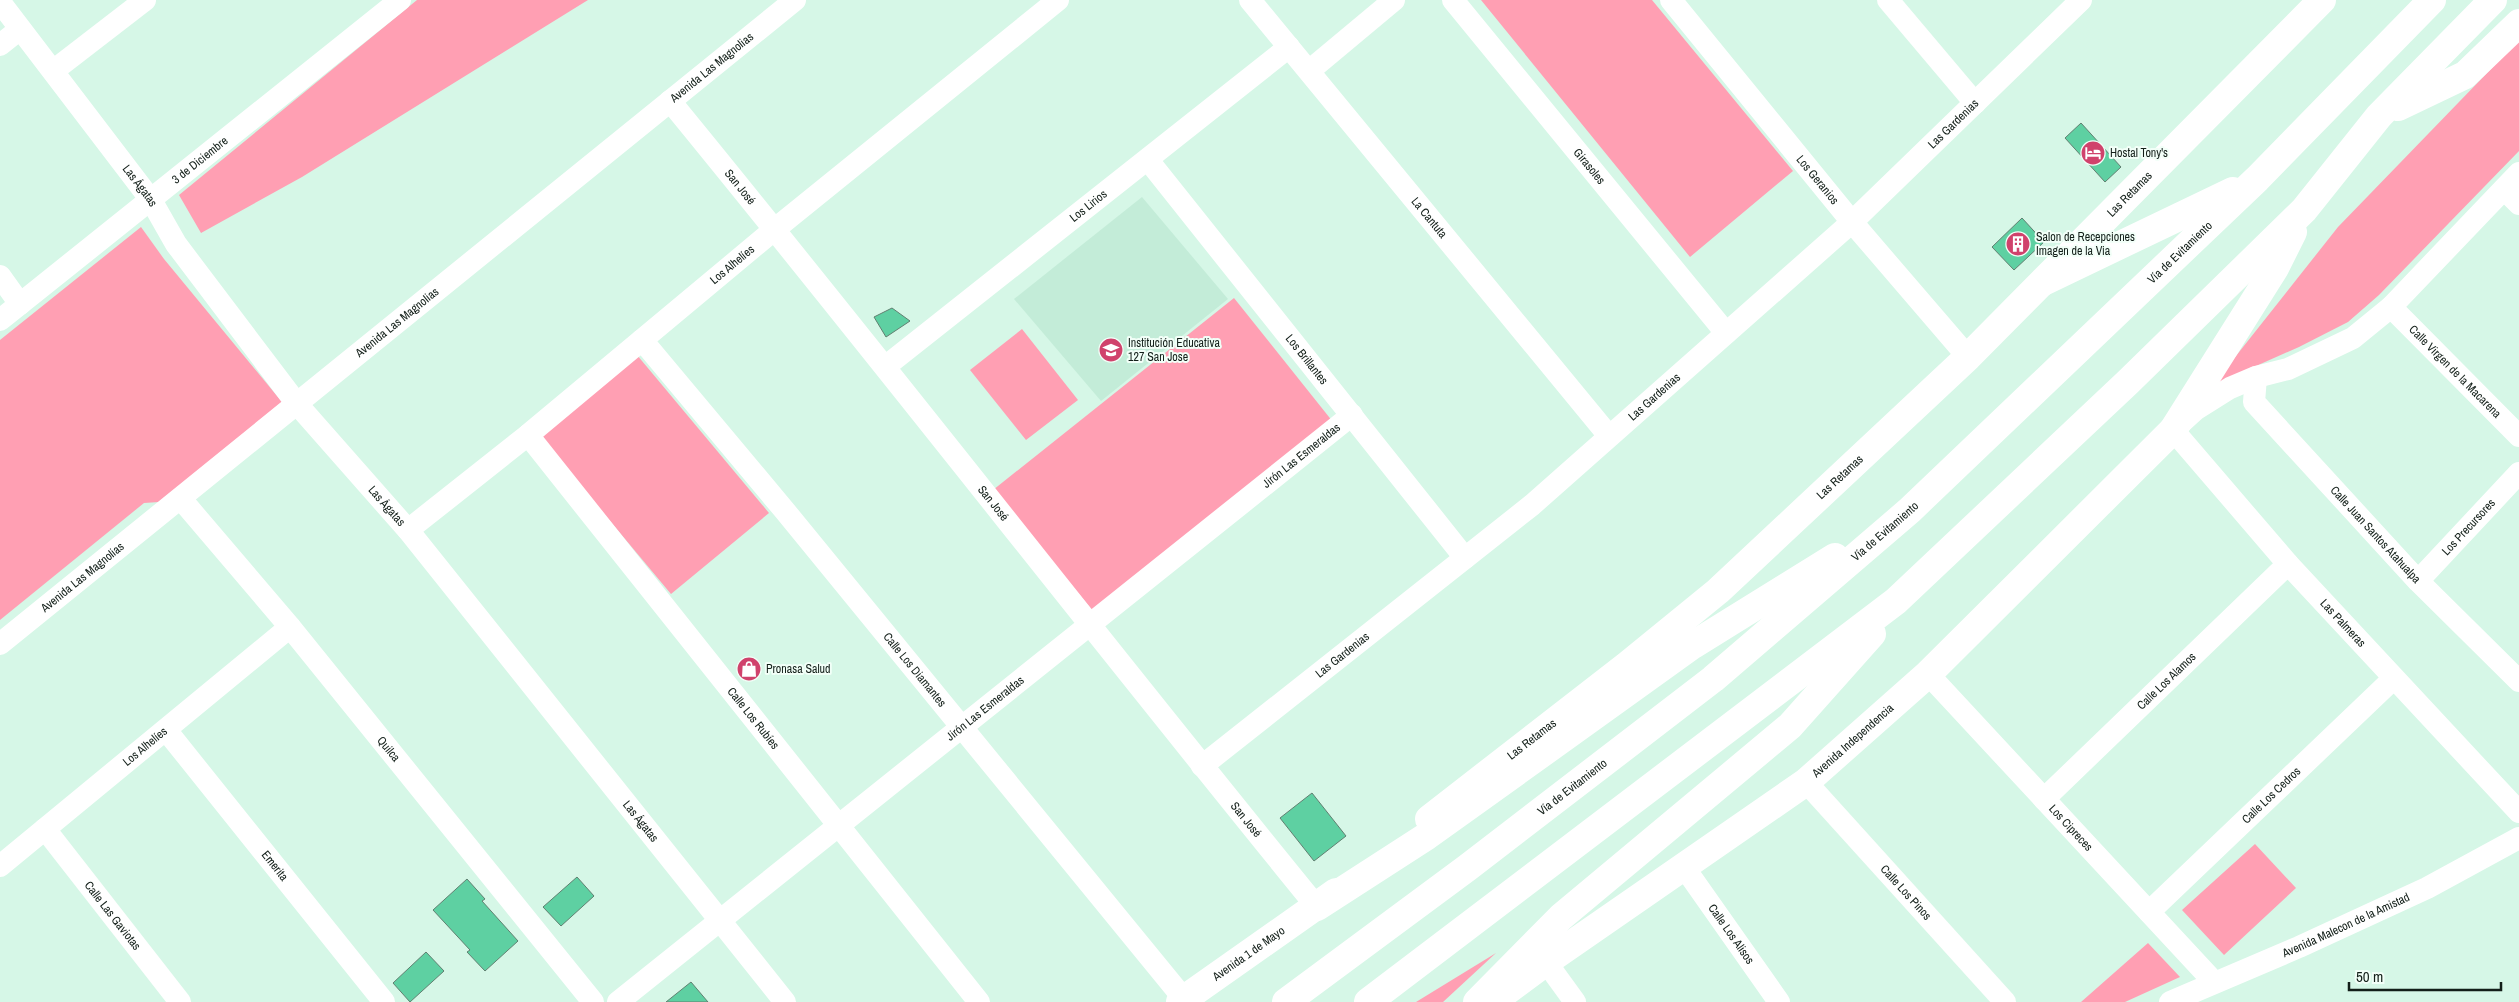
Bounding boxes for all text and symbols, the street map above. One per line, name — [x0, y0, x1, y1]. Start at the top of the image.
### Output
street label: Avenida Las Magnolias — [666, 29, 757, 107]
street label: Las Gardenias — [1925, 96, 1982, 152]
street label: 3 de Diciembre — [169, 133, 231, 187]
hotel icon: Hostal Tony's — [2080, 140, 2106, 166]
street label: Girasoles — [1570, 145, 1609, 188]
place label: Hostal Tony's — [2110, 145, 2168, 161]
street label: Los Geranios — [1793, 152, 1843, 208]
street label: Las Ágatas — [119, 161, 161, 210]
street label: San José — [721, 166, 759, 208]
street label: Las Retamas — [2103, 168, 2156, 220]
street label: Los Lirios — [1066, 186, 1110, 226]
street label: La Cantuta — [1408, 194, 1451, 242]
street label: Vía de Evitamiento — [2144, 218, 2216, 287]
place label: Salon de Recepciones Imagen de la Via — [2036, 229, 2135, 259]
building icon: Salon de Recepciones Imagen de la Via — [2005, 231, 2031, 257]
street label: Los Alhelíes — [707, 241, 758, 288]
street label: Avenida Las Magnolias — [351, 284, 442, 362]
street label: Calle Virgen de la Macarena — [2405, 322, 2505, 422]
street label: Los Brillantes — [1282, 331, 1332, 388]
place label: Institución Educativa 127 San Jose — [1128, 335, 1220, 365]
school or university icon: Institución Educativa 127 San Jose — [1098, 337, 1124, 363]
street label: Las Gardenias — [1625, 369, 1684, 424]
street label: Jirón Las Esmeraldas — [1259, 419, 1344, 492]
street label: Las Retamas — [1813, 451, 1867, 503]
street label: Las Ágatas — [365, 482, 409, 530]
street label: San José — [974, 482, 1012, 524]
street label: Calle Juan Santos Atahualpa — [2327, 483, 2425, 587]
street label: Los Precursores — [2438, 495, 2499, 559]
street label: Vía de Evitamiento — [1848, 498, 1922, 565]
street label: Avenida Las Magnolias — [37, 539, 127, 617]
street label: Las Palmeras — [2317, 596, 2369, 651]
street label: Calle Los Diamantes — [880, 629, 950, 710]
street label: Las Gardenias — [1312, 629, 1373, 681]
street label: Calle Los Alamos — [2133, 649, 2199, 713]
shop icon: Pronasa Salud — [736, 656, 762, 682]
place label: Pronasa Salud — [766, 661, 831, 677]
street label: Jirón Las Esmeraldas — [943, 672, 1027, 744]
street label: Calle Los Rubíes — [724, 684, 783, 753]
street label: Avenida Independencia — [1808, 700, 1897, 782]
street label: Las Retamas — [1504, 715, 1560, 763]
street label: Los Alhelíes — [119, 723, 171, 770]
street label: Quilca — [373, 733, 404, 766]
street label: Vía de Evitamiento — [1534, 755, 1610, 819]
street label: Calle Los Cedros — [2238, 763, 2304, 827]
street label: Las Ágatas — [619, 797, 662, 845]
street label: San José — [1227, 799, 1265, 841]
street label: Los Cipreces — [2045, 801, 2097, 855]
street label: Emerita — [258, 847, 292, 885]
street label: Calle Los Pinos — [1877, 862, 1935, 924]
street label: Calle Las Gaviotas — [81, 878, 145, 954]
street label: Avenida Malecon de la Amistad — [2279, 889, 2412, 962]
street label: Calle Los Alisos — [1704, 901, 1758, 967]
street label: Avenida 1 de Mayo — [1209, 923, 1288, 985]
scale bar — [2349, 960, 2502, 992]
text: 50 m — [2356, 966, 2383, 987]

